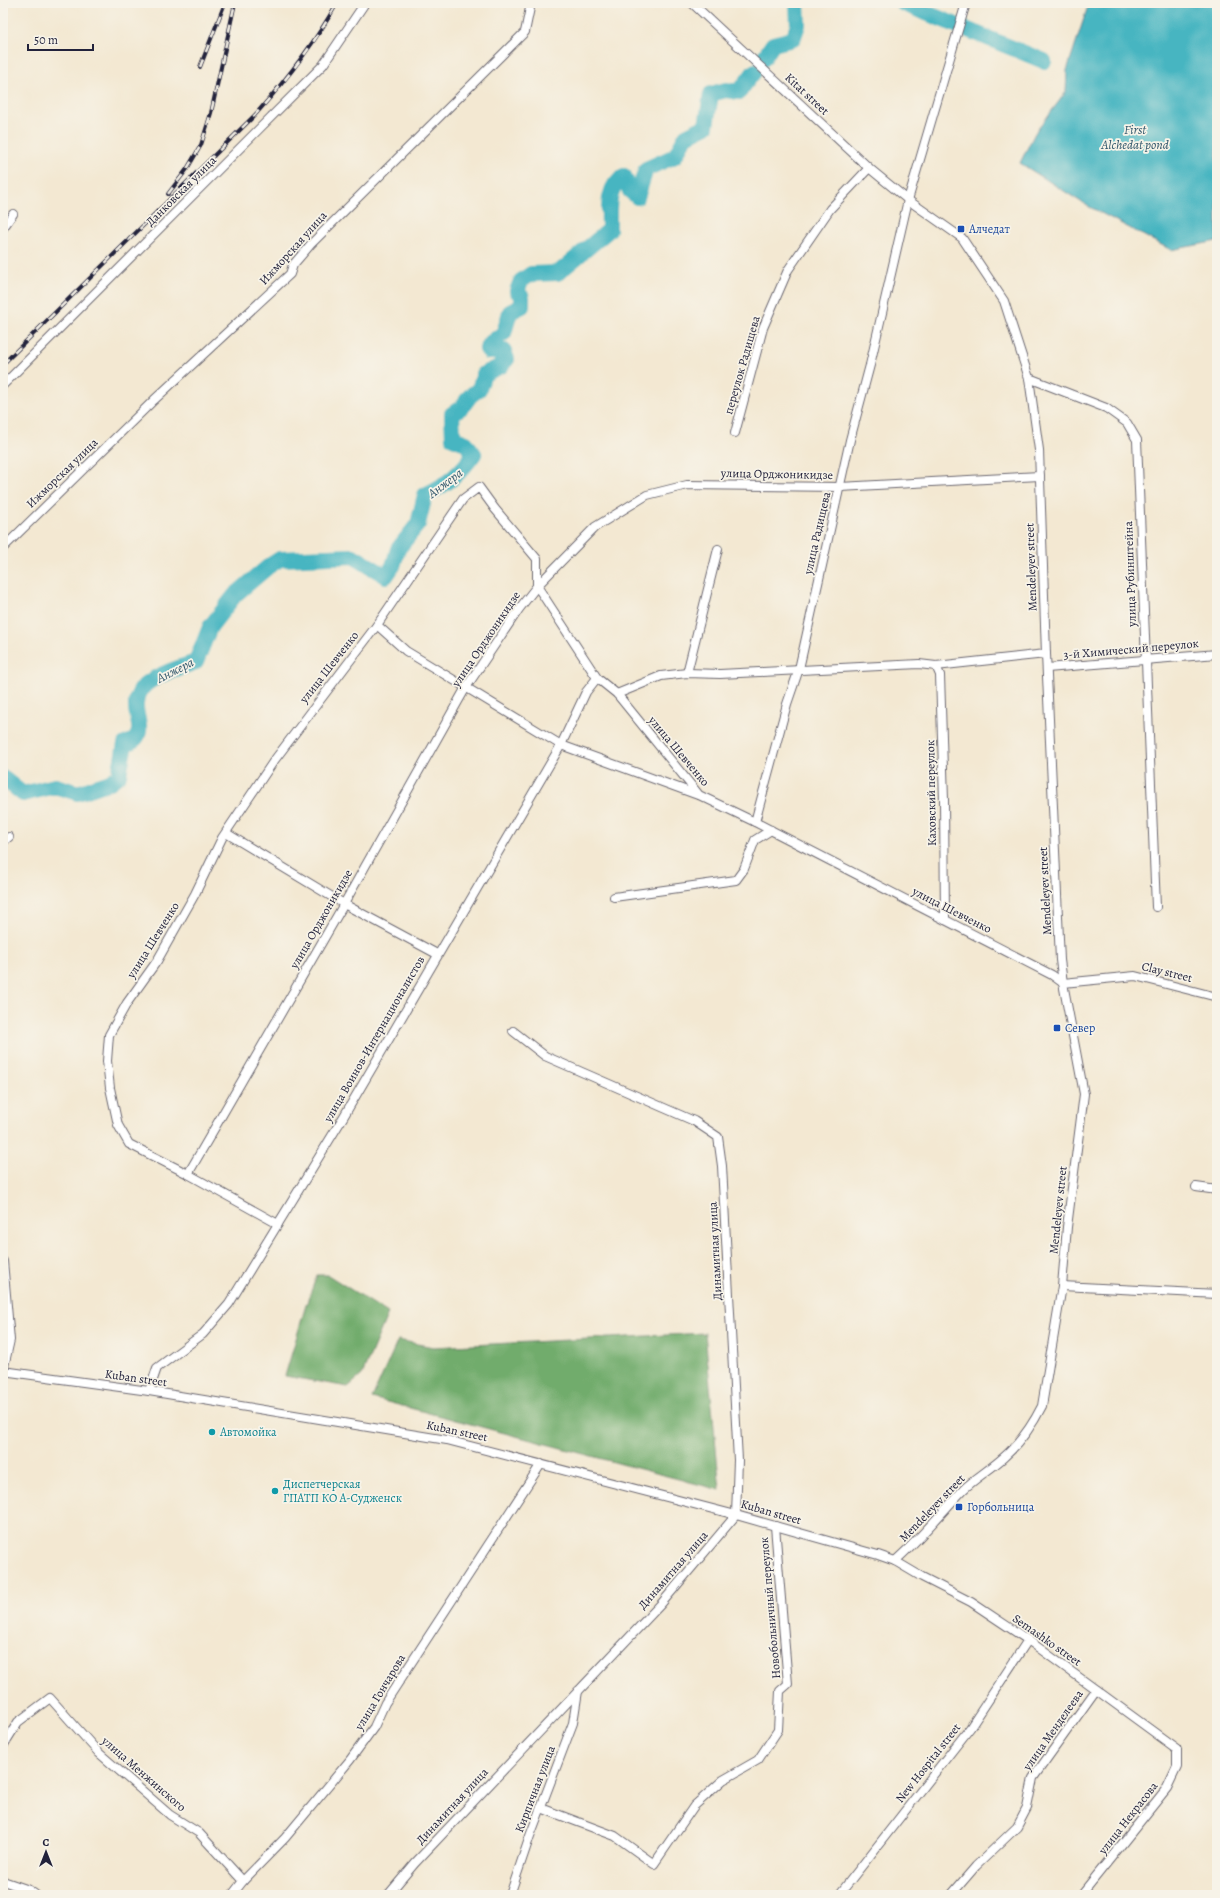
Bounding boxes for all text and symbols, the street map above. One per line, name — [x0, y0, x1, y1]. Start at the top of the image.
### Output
scale bar — [28, 26, 93, 52]
text: 50 m — [34, 32, 58, 48]
street label: Kitat street — [782, 69, 833, 119]
water label: First Alchedat pond — [1100, 121, 1169, 153]
street label: Данковская улица — [142, 152, 220, 230]
street label: Ижморская улица — [256, 207, 331, 288]
place label: Алчедат — [968, 221, 1011, 237]
marker: Алчедат — [956, 224, 966, 234]
street label: переулок Радищева — [720, 314, 764, 416]
street label: Ижморская улица — [23, 434, 102, 511]
water label: Анжера — [423, 464, 466, 502]
street label: улица Орджоникидзе — [720, 465, 833, 483]
street label: улица Радищева — [799, 490, 834, 577]
street label: улица Рубинштейна — [1120, 520, 1140, 628]
street label: Mendeleyev street — [1021, 523, 1041, 611]
street label: улица Орджоникидзе — [447, 588, 524, 691]
street label: улица Шевченко — [295, 628, 362, 707]
street label: 3-й Химический переулок — [1063, 635, 1199, 663]
water label: Анжера — [153, 653, 196, 687]
street label: улица Шевченко — [644, 712, 713, 789]
street label: Каховский переулок — [922, 740, 940, 846]
street label: Mendeleyev street — [1035, 846, 1055, 935]
street label: улица Орджоникидзе — [286, 866, 356, 972]
street label: улица Шевченко — [909, 883, 994, 937]
street label: улица Шевченко — [123, 899, 183, 982]
street label: улица Воинов-Интернационалистов — [319, 953, 428, 1126]
street label: Clay street — [1140, 958, 1194, 986]
place label: Север — [1065, 1020, 1095, 1036]
marker: Север — [1052, 1023, 1062, 1033]
street label: Mendeleyev street — [1045, 1165, 1071, 1255]
street label: Динамитная улица — [704, 1201, 726, 1301]
street label: Kuban street — [104, 1366, 168, 1390]
street label: Kuban street — [425, 1417, 489, 1445]
place label: Автомойка — [219, 1424, 277, 1440]
marker: Автомойка — [207, 1427, 217, 1437]
street label: Mendeleyev street — [896, 1471, 968, 1545]
place label: Диспетчерская ГПАТП КО А-Судженск — [283, 1476, 402, 1506]
marker: Диспетчерская ГПАТП КО А-Судженск — [270, 1486, 280, 1496]
street label: Kuban street — [739, 1496, 803, 1528]
place label: Горбольница — [967, 1499, 1035, 1515]
marker: Горбольница — [954, 1502, 964, 1512]
street label: Динамитная улица — [635, 1527, 712, 1613]
street label: Новобольничный переулок — [756, 1536, 784, 1680]
street label: Semashko street — [1009, 1610, 1085, 1670]
street label: улица Гончарова — [350, 1651, 409, 1734]
street label: улица Менделеева — [1019, 1686, 1087, 1774]
street label: New Hospital street — [892, 1720, 964, 1806]
street label: улица Менжинского — [98, 1732, 190, 1815]
street label: Кирпичная улица — [511, 1743, 559, 1835]
street label: Динамитная улица — [412, 1764, 492, 1848]
street label: улица Некрасова — [1094, 1778, 1162, 1858]
north arrow — [26, 1832, 66, 1872]
text: С — [43, 1835, 50, 1850]

